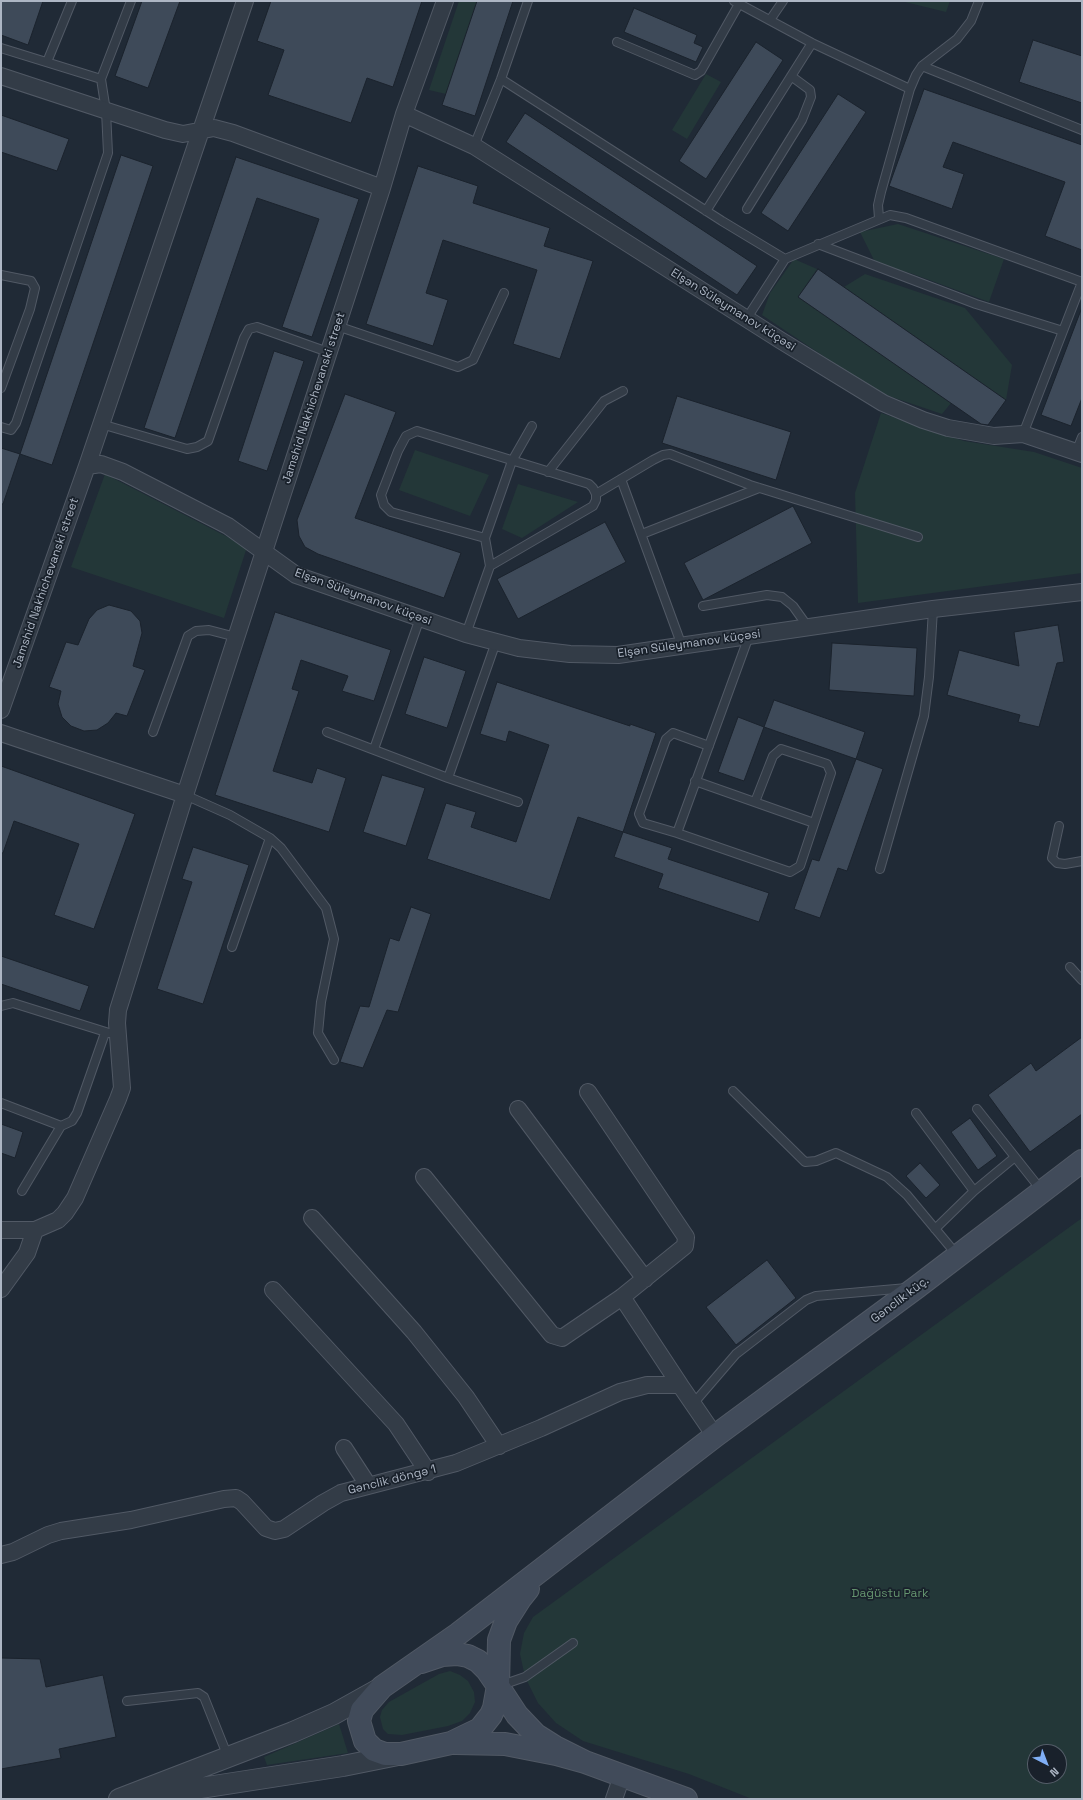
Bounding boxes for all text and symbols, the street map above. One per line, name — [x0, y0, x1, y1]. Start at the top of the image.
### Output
street label: Elşən Süleymanov küçəsi — [668, 266, 798, 354]
street label: Jamshid Nakhichevanski street — [279, 310, 349, 486]
street label: Jamshid Nakhichevanski street — [10, 496, 82, 670]
street label: Elşən Süleymanov küçəsi — [293, 566, 433, 628]
street label: Elşən Süleymanov küçəsi — [617, 627, 761, 661]
street label: Gənclik küç. — [868, 1274, 932, 1326]
street label: Gənclik döngə 1 — [346, 1462, 438, 1498]
park label: Dağüstu Park — [852, 1587, 928, 1601]
north arrow — [1027, 1744, 1067, 1784]
text: N — [1047, 1765, 1062, 1780]

